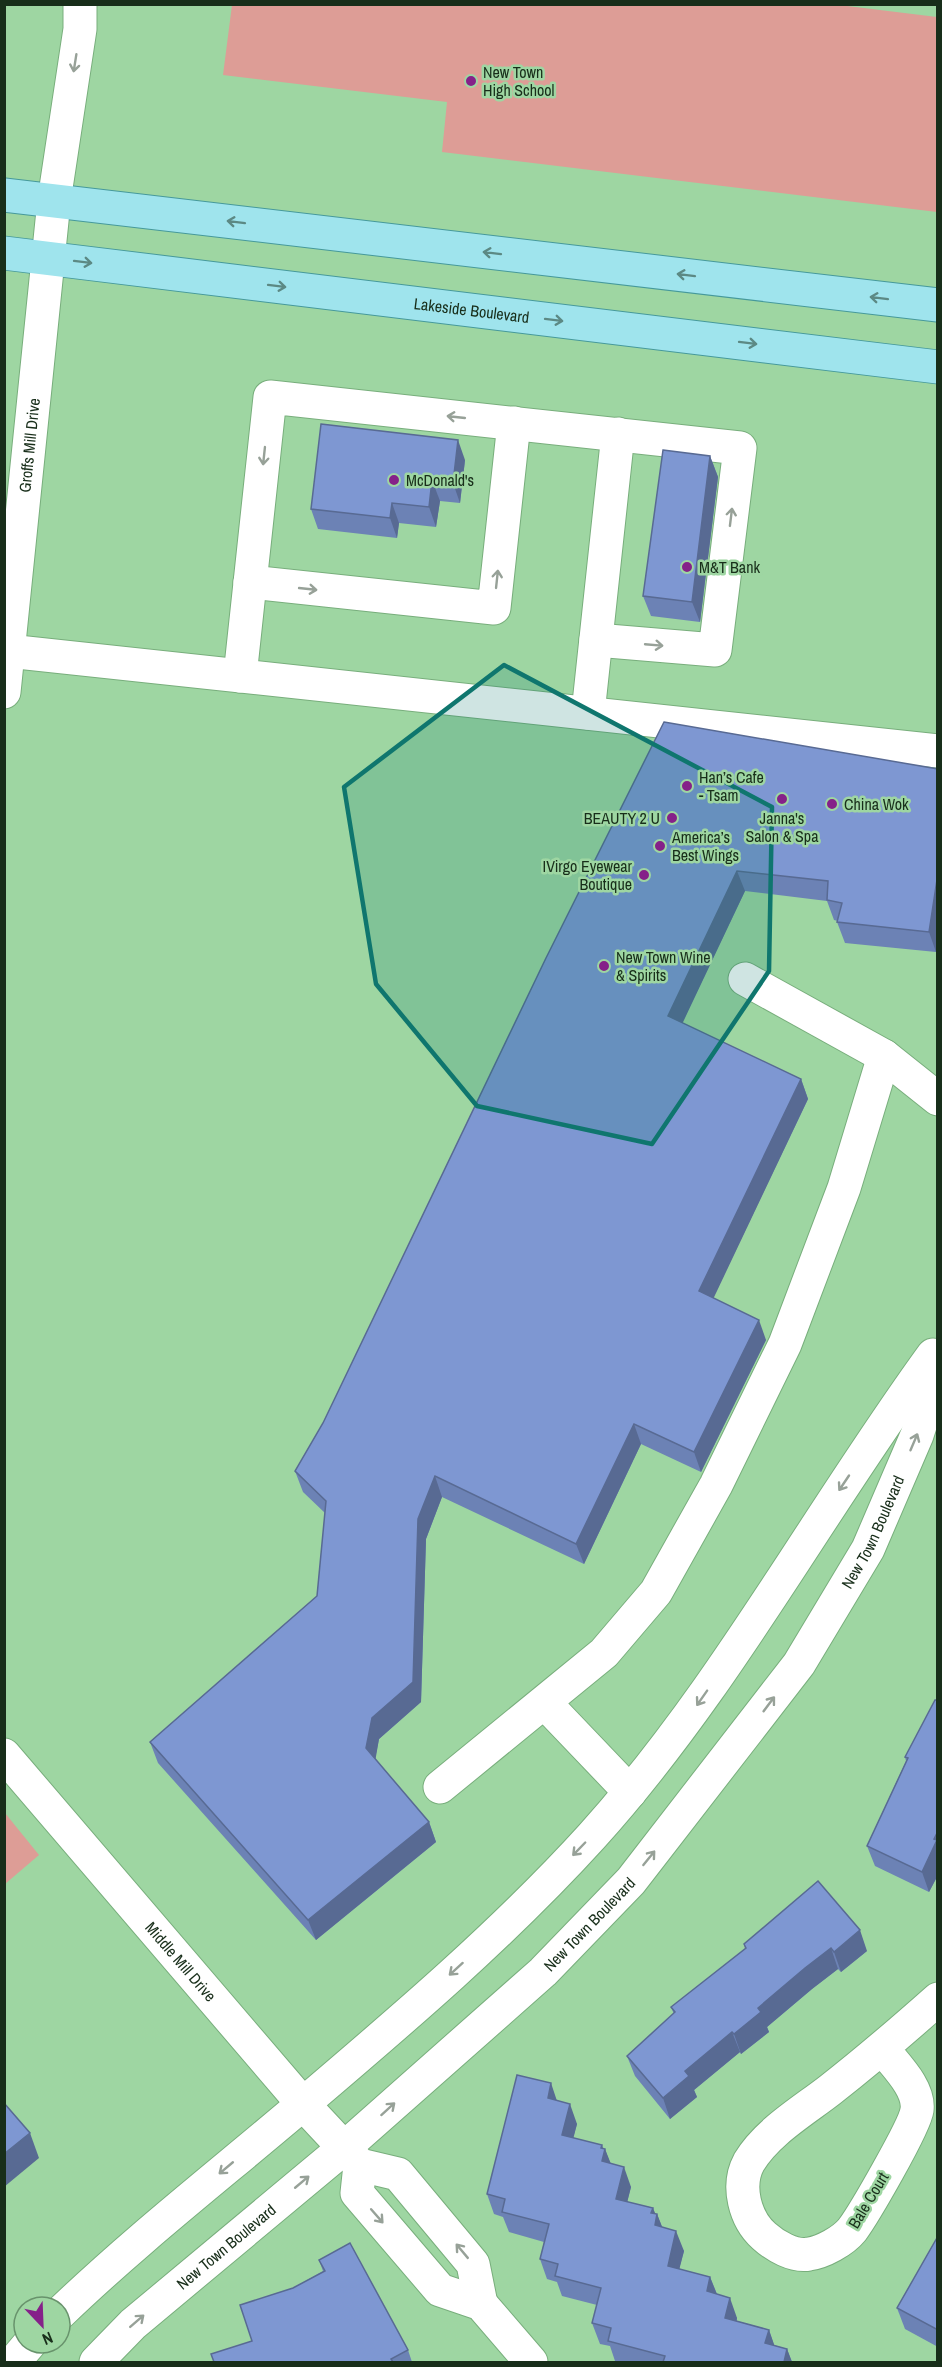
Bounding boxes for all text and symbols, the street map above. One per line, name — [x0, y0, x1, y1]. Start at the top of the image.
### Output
one-way arrow — [70, 52, 81, 72]
place label: New Town High School — [483, 61, 555, 101]
marker: New Town High School — [464, 74, 478, 88]
one-way arrow — [226, 216, 246, 227]
one-way arrow — [483, 247, 503, 258]
one-way arrow — [73, 257, 93, 268]
one-way arrow — [676, 270, 696, 281]
one-way arrow — [267, 281, 286, 292]
street label: Lakeside Boulevard — [413, 292, 530, 328]
one-way arrow — [870, 293, 890, 304]
one-way arrow — [544, 315, 563, 326]
one-way arrow — [737, 338, 757, 349]
street label: Groffs Mill Drive — [13, 397, 45, 493]
one-way arrow — [446, 411, 466, 422]
one-way arrow — [258, 445, 269, 465]
place label: McDonald's — [406, 469, 474, 491]
marker: McDonald's — [387, 473, 401, 487]
one-way arrow — [726, 508, 737, 528]
place label: M&T Bank — [699, 556, 760, 578]
marker: M&T Bank — [680, 560, 694, 574]
one-way arrow — [492, 569, 503, 589]
one-way arrow — [298, 583, 318, 594]
one-way arrow — [643, 640, 663, 651]
place label: Han’s Cafe - Tsam — [699, 766, 764, 806]
marker: Han’s Cafe - Tsam — [680, 779, 694, 793]
marker: Janna's Salon & Spa — [775, 792, 789, 806]
place label: China Wok — [844, 793, 909, 815]
marker: China Wok — [825, 797, 839, 811]
place label: BEAUTY 2 U — [584, 807, 660, 829]
place label: Janna's Salon & Spa — [746, 807, 819, 847]
marker: BEAUTY 2 U — [665, 811, 679, 825]
place label: America’s Best Wings — [671, 826, 739, 866]
marker: America’s Best Wings — [653, 839, 667, 853]
place label: IVirgo Eyewear Boutique — [543, 855, 633, 895]
marker: IVirgo Eyewear Boutique — [637, 868, 651, 882]
place label: New Town Wine & Spirits — [616, 946, 711, 986]
marker: New Town Wine & Spirits — [597, 959, 611, 973]
one-way arrow — [909, 1434, 920, 1452]
street label: New Town Boulevard — [836, 1472, 909, 1593]
one-way arrow — [838, 1474, 850, 1490]
one-way arrow — [696, 1689, 708, 1705]
one-way arrow — [762, 1696, 775, 1712]
one-way arrow — [572, 1841, 586, 1856]
one-way arrow — [643, 1850, 656, 1866]
street label: New Town Boulevard — [539, 1872, 640, 1976]
street label: Middle Mill Drive — [141, 1917, 221, 2006]
one-way arrow — [449, 1962, 464, 1976]
one-way arrow — [380, 2102, 395, 2116]
one-way arrow — [219, 2161, 234, 2175]
street label: Bale Court — [843, 2167, 894, 2232]
one-way arrow — [294, 2176, 310, 2189]
street label: New Town Boulevard — [172, 2199, 280, 2294]
one-way arrow — [370, 2208, 384, 2223]
one-way arrow — [456, 2243, 469, 2259]
north arrow — [12, 2295, 72, 2355]
one-way arrow — [129, 2314, 144, 2328]
text: N — [39, 2327, 57, 2351]

